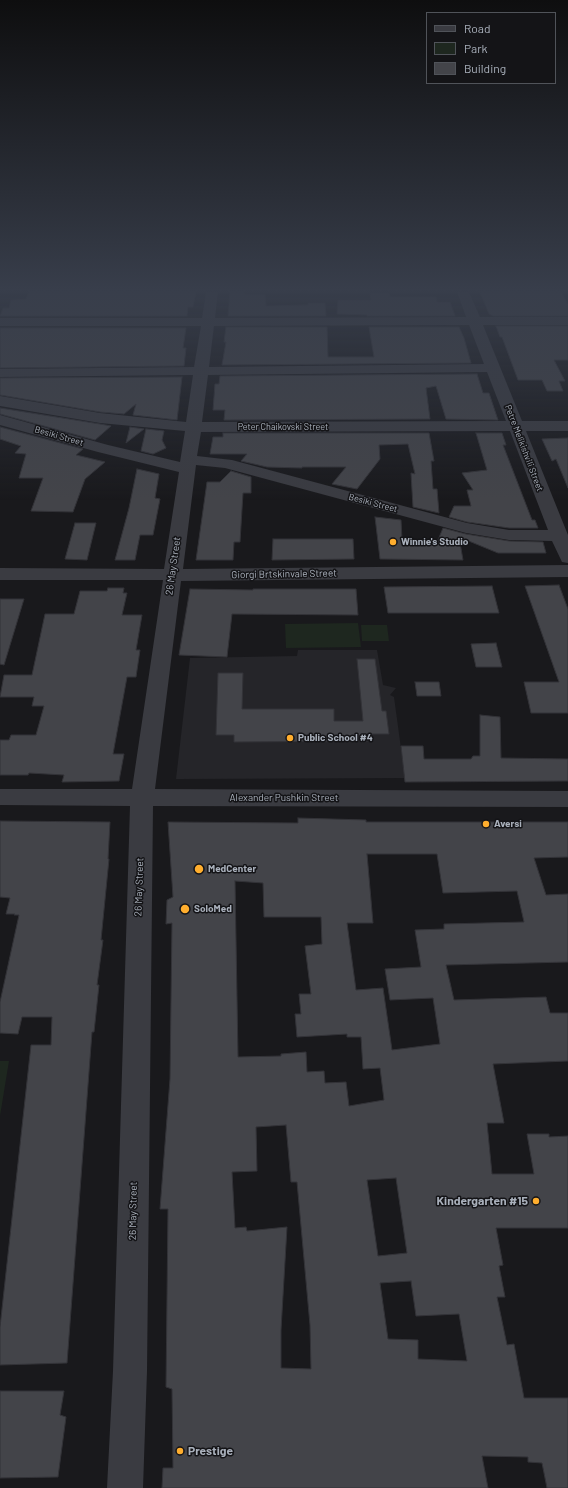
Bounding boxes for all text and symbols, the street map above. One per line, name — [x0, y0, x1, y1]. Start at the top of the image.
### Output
legend — [426, 12, 556, 84]
text: Road — [464, 21, 491, 35]
text: Park — [464, 41, 488, 55]
text: Building — [464, 61, 506, 75]
street label: Petre Melikishvili Street — [503, 403, 545, 493]
street label: Peter Chaikovski Street — [238, 422, 328, 432]
street label: Besiki Street — [33, 424, 85, 448]
street label: Besiki Street — [347, 491, 399, 515]
street label: 26 May Street — [163, 536, 183, 596]
place label: Winnie's Studio — [401, 536, 468, 548]
marker: Winnie's Studio — [388, 537, 398, 547]
street label: Giorgi Brtskinvale Street — [231, 567, 337, 581]
place label: Public School #4 — [298, 732, 373, 744]
marker: Public School #4 — [285, 733, 295, 743]
street label: Alexander Pushkin Street — [230, 792, 338, 804]
place label: Aversi — [494, 818, 522, 830]
marker: Aversi — [481, 819, 491, 829]
street label: 26 May Street — [132, 857, 146, 917]
marker: MedCenter — [193, 863, 205, 875]
place label: MedCenter — [208, 863, 256, 875]
marker: SoloMed — [179, 903, 191, 915]
place label: SoloMed — [194, 903, 232, 915]
street label: 26 May Street — [126, 1182, 140, 1240]
place label: Kindergarten #15 — [437, 1194, 528, 1208]
marker: Kindergarten #15 — [531, 1196, 541, 1206]
place label: Prestige — [188, 1444, 233, 1458]
marker: Prestige — [175, 1446, 185, 1456]

